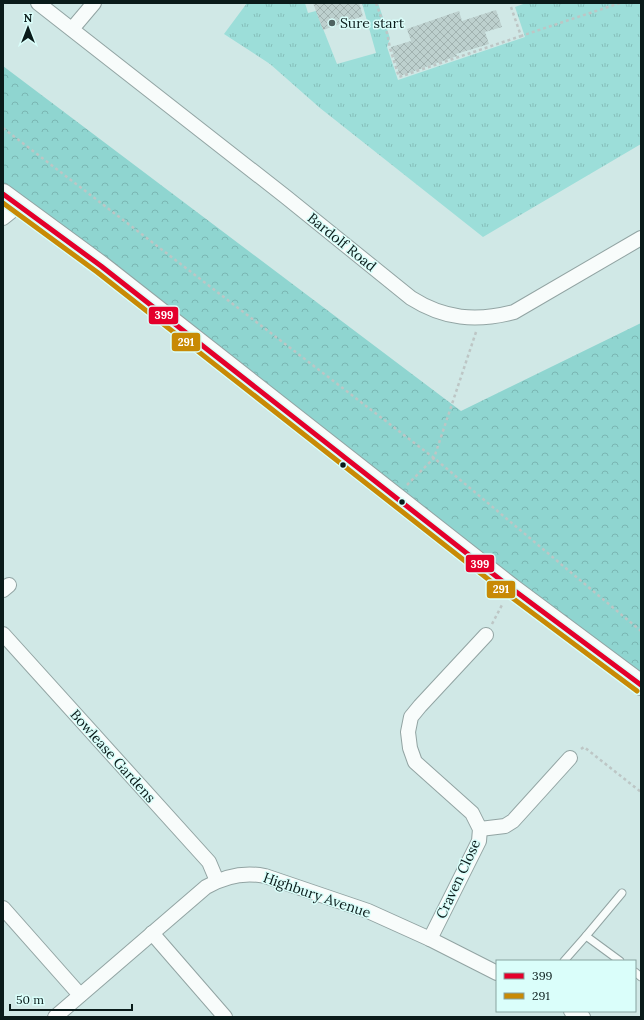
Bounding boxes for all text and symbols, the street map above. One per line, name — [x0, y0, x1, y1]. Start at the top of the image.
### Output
north arrow — [8, 8, 48, 48]
text: N — [24, 11, 33, 25]
place label: Sure start — [340, 14, 405, 32]
marker: Sure start — [327, 18, 337, 28]
street label: Bardolf Road — [304, 209, 380, 275]
line badge: 399 — [148, 306, 179, 325]
text: 399 — [155, 308, 173, 322]
line badge: 291 — [171, 332, 201, 352]
text: 291 — [178, 335, 195, 349]
unlabelled marker — [338, 460, 348, 470]
unlabelled marker — [397, 497, 407, 507]
line badge: 399 — [465, 554, 495, 573]
text: 399 — [471, 557, 489, 571]
line badge: 291 — [486, 580, 516, 599]
text: 291 — [493, 582, 510, 596]
street label: Bowlease Gardens — [66, 706, 160, 806]
street label: Craven Close — [432, 836, 484, 922]
street label: Highbury Avenue — [261, 868, 374, 922]
legend — [496, 960, 636, 1012]
text: 399 — [532, 968, 553, 983]
scale bar — [10, 986, 132, 1012]
text: 291 — [532, 988, 550, 1003]
text: 50 m — [16, 992, 44, 1007]

